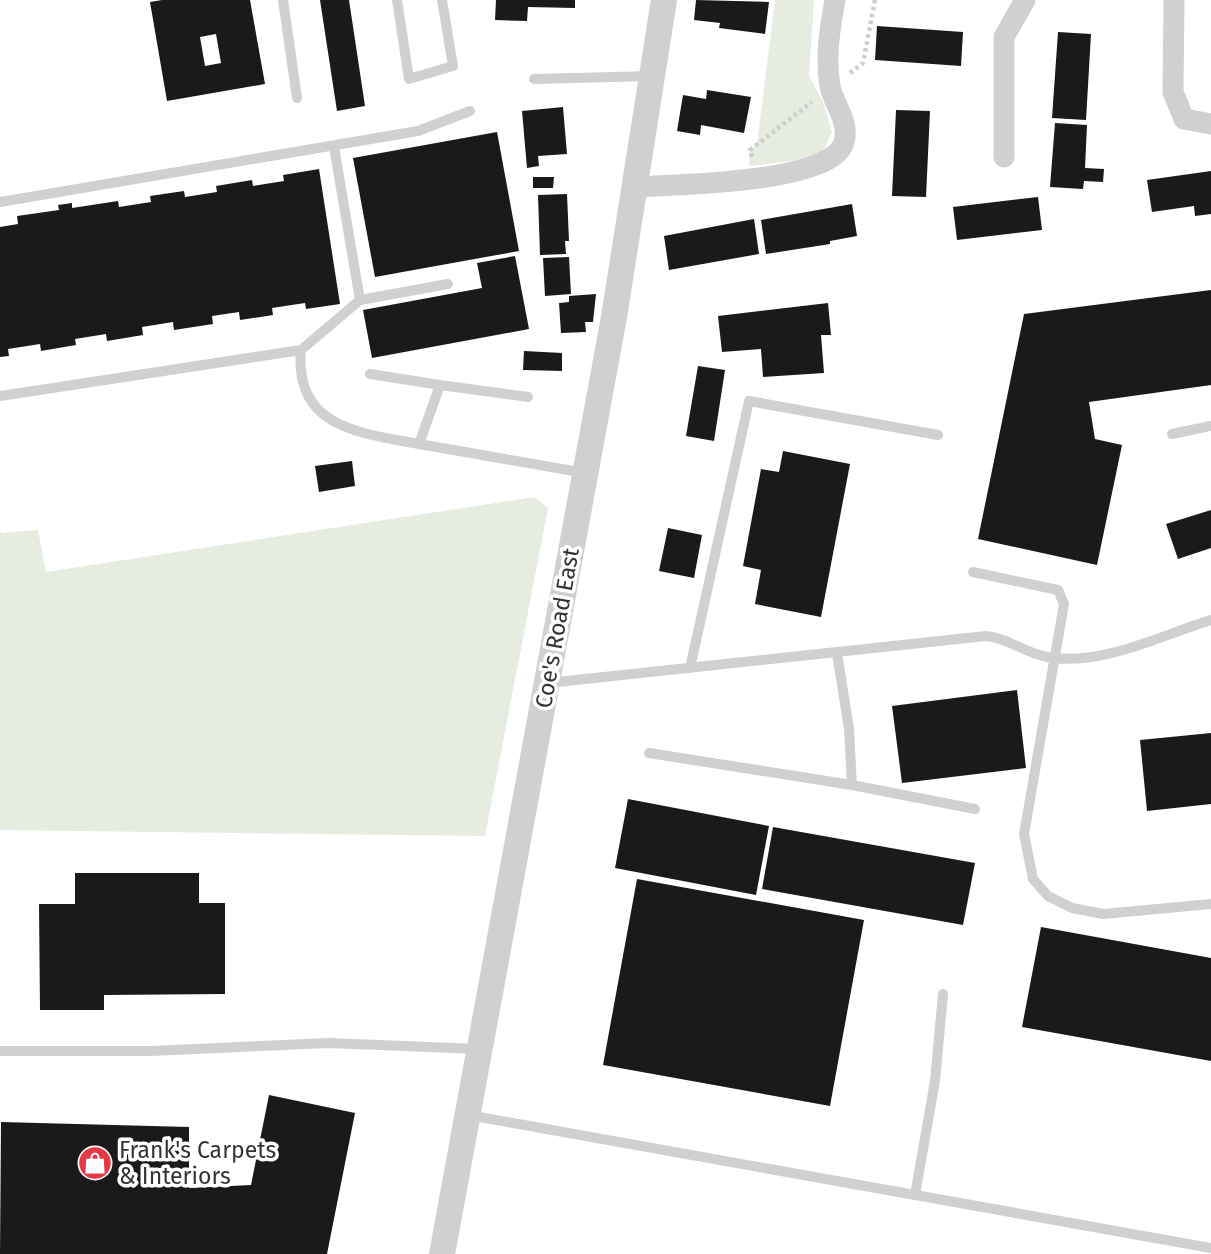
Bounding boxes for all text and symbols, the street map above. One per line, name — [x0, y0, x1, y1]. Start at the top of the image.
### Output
street label: Coe's Road East — [529, 545, 585, 710]
place label: Frank's Carpets & Interiors — [119, 1136, 276, 1190]
shop icon: Frank's Carpets & Interiors — [76, 1144, 114, 1182]

